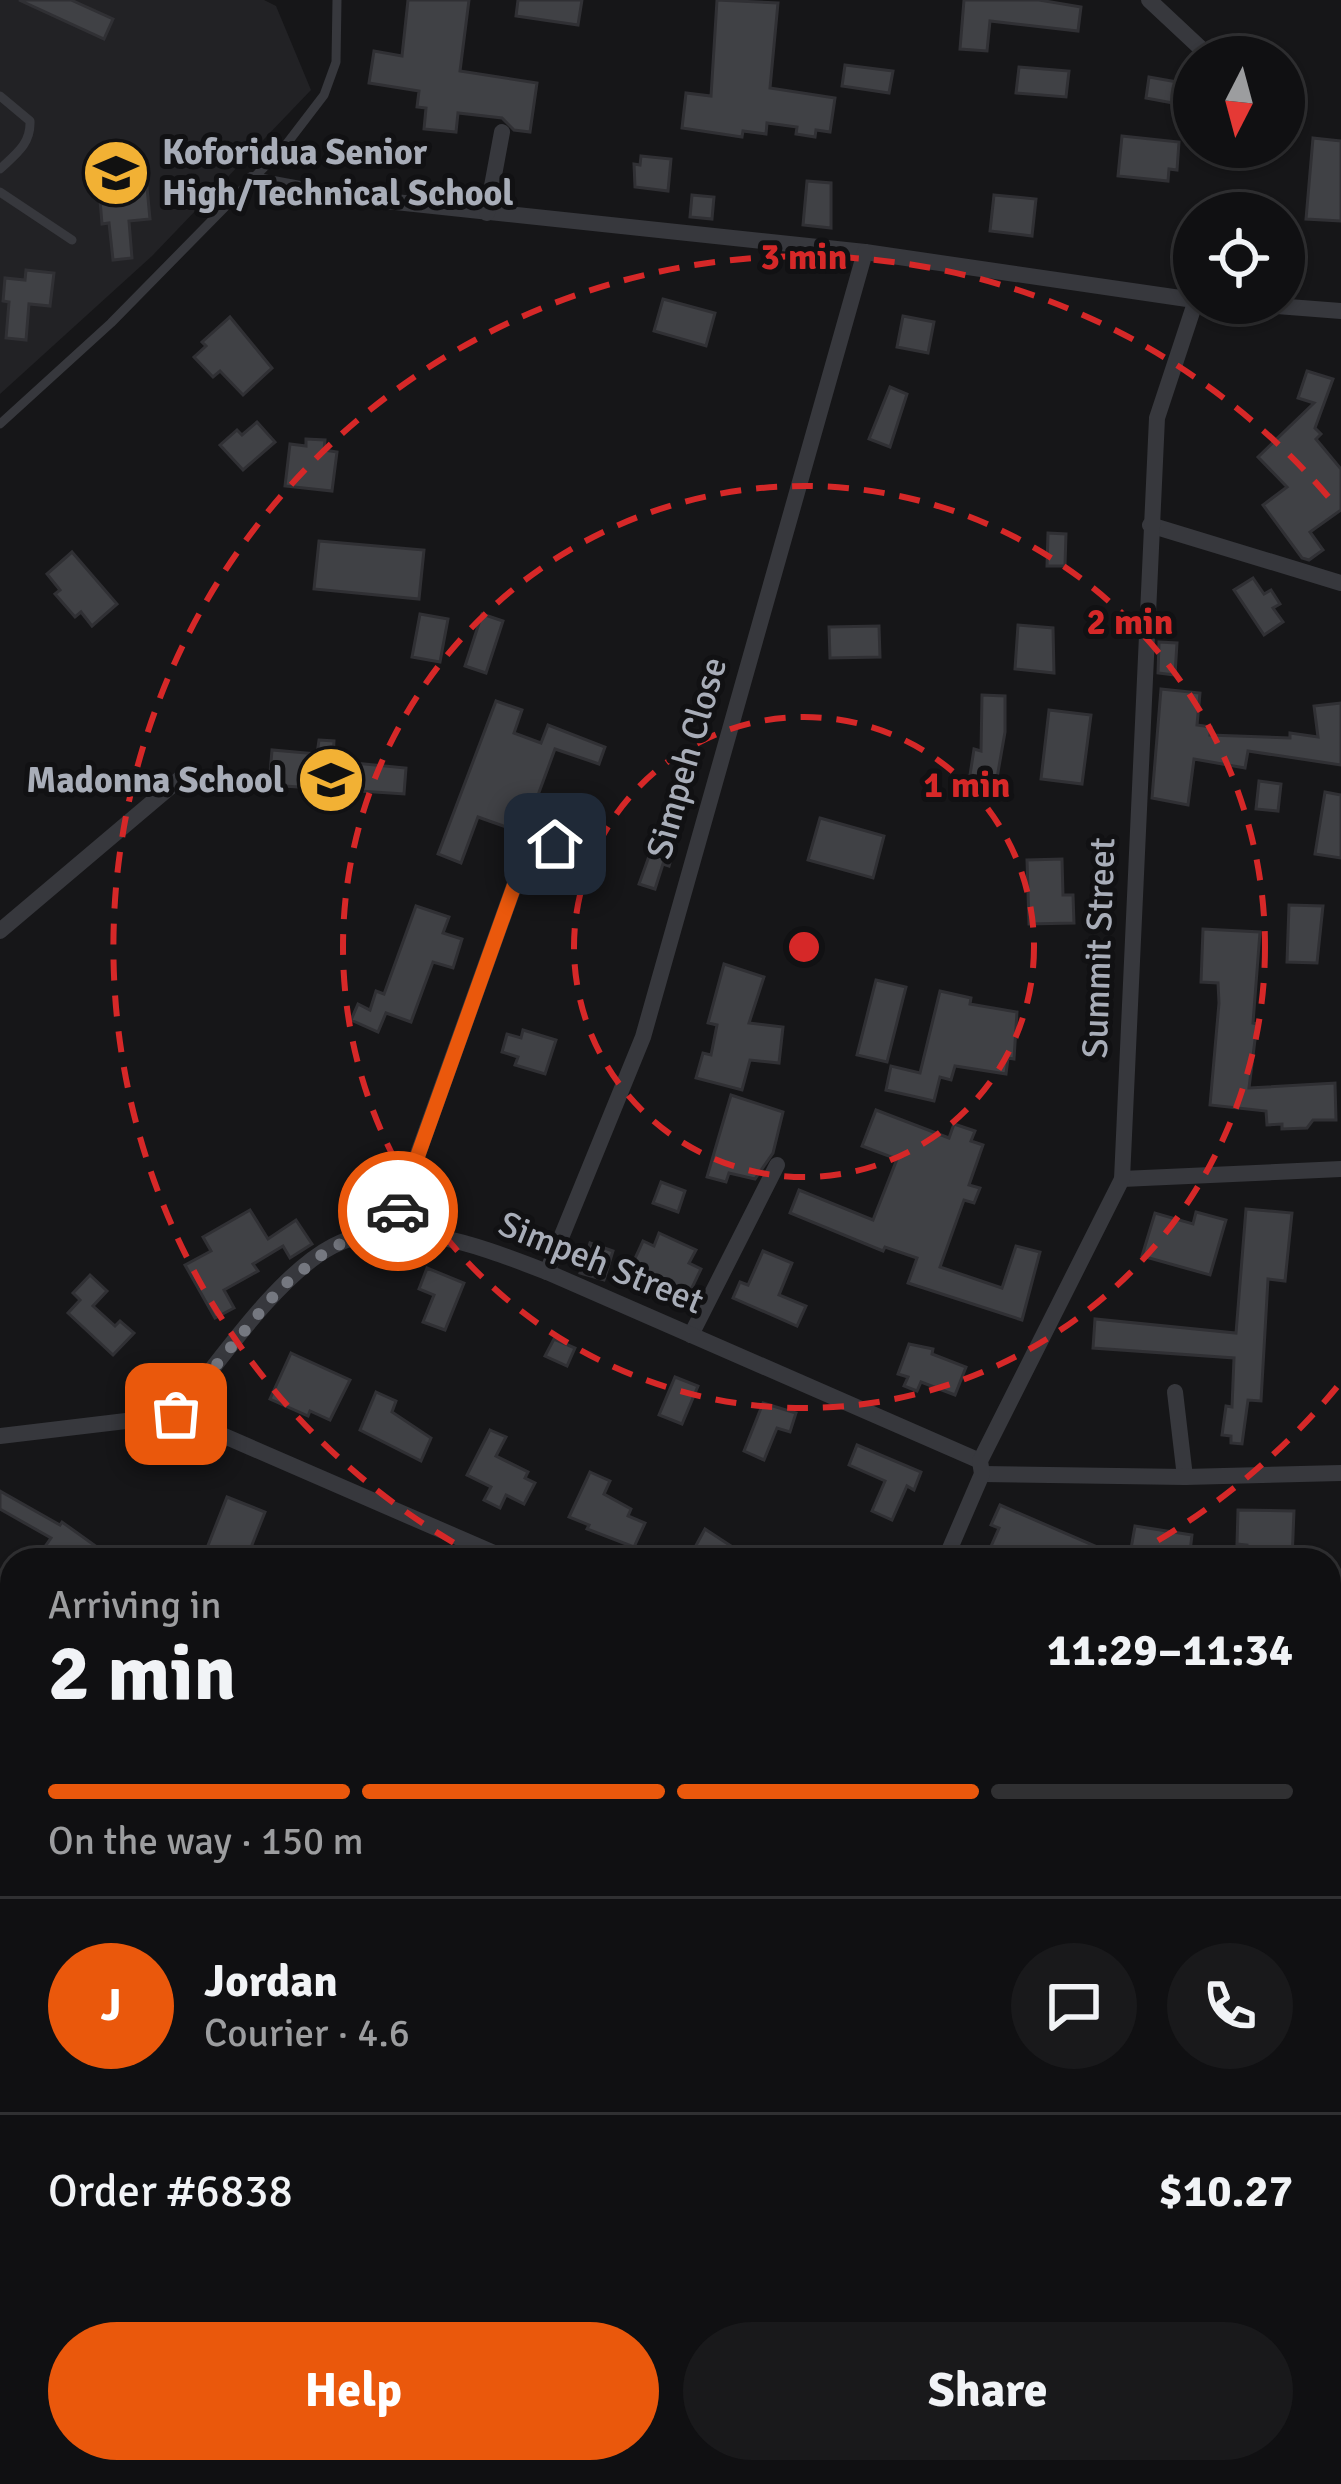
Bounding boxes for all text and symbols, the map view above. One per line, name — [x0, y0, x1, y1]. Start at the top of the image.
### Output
north arrow — [1173, 36, 1305, 168]
map controls — [1173, 36, 1305, 324]
place label: Koforidua Senior High/Technical School — [162, 130, 514, 216]
school or university icon: Koforidua Senior High/Technical School — [81, 138, 151, 208]
button: locate — [1173, 192, 1305, 324]
text: 3 min — [761, 235, 847, 280]
text: 2 min — [1087, 600, 1173, 645]
street label: Simpeh Close — [637, 652, 737, 864]
school or university icon: Madonna School — [296, 745, 366, 815]
place label: Madonna School — [26, 758, 284, 803]
text: 1 min — [924, 763, 1010, 808]
pin — [504, 793, 606, 895]
icon: home — [522, 811, 588, 877]
street label: Summit Street — [1073, 837, 1125, 1059]
centre of rings — [783, 926, 825, 968]
courier — [338, 1151, 458, 1271]
icon: car — [365, 1178, 431, 1244]
street label: Simpeh Street — [492, 1202, 710, 1324]
pin — [125, 1363, 227, 1465]
icon: bag — [143, 1381, 209, 1447]
text: Arriving in — [48, 1581, 222, 1629]
text: 11:29–11:34 — [1047, 1623, 1293, 1678]
text: 2 min — [48, 1626, 236, 1722]
text: On the way · 150 m — [48, 1817, 364, 1865]
button: chat — [1011, 1943, 1137, 2069]
button: phone — [1167, 1943, 1293, 2069]
text: Jordan — [204, 1954, 338, 2009]
text: J — [100, 1978, 122, 2033]
text: Courier · 4.6 — [204, 2009, 410, 2057]
text: Order #6838 — [48, 2164, 293, 2219]
text: $10.27 — [1159, 2164, 1293, 2219]
button: Help — [48, 2322, 659, 2460]
button: Share — [683, 2322, 1293, 2460]

